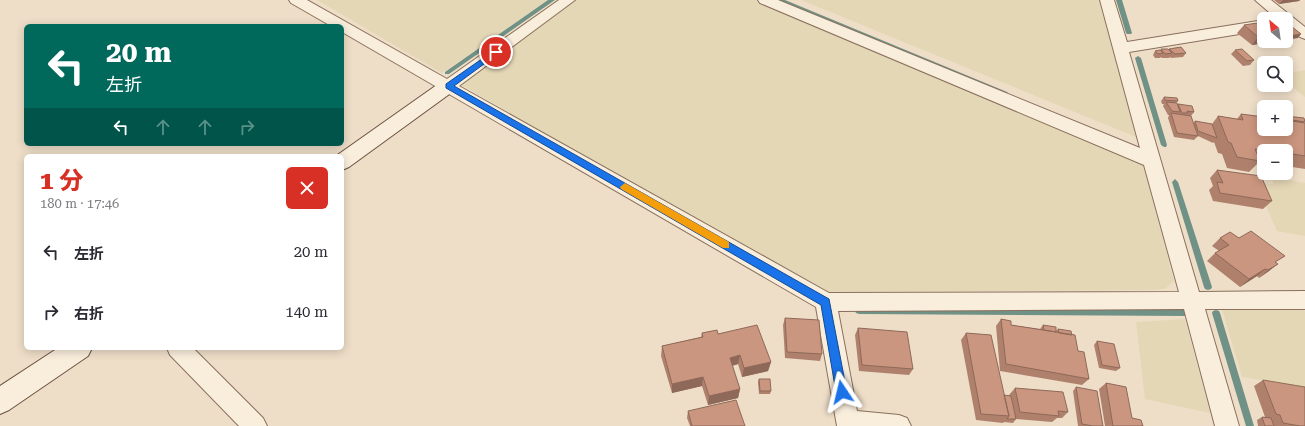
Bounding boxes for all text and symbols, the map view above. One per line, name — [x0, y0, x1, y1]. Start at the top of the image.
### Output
north arrow — [1257, 12, 1293, 48]
map controls — [1257, 12, 1293, 180]
pin — [479, 35, 513, 69]
text: 20 m — [106, 36, 171, 69]
icon: left — [40, 40, 92, 92]
icon: arrive — [485, 41, 507, 63]
button: search — [1257, 56, 1293, 92]
text: 左折 — [106, 74, 142, 95]
button: + — [1257, 100, 1293, 136]
icon: left — [110, 116, 132, 138]
icon: ahead — [152, 116, 174, 138]
icon: ahead — [194, 116, 216, 138]
icon: right — [236, 116, 258, 138]
button: − — [1257, 144, 1293, 180]
text: 1 分 — [40, 167, 84, 195]
button: close — [286, 167, 328, 209]
text: 180 m · 17:46 — [40, 196, 119, 211]
icon: left — [40, 241, 62, 263]
text: 20 m — [294, 243, 328, 261]
text: 左折 — [74, 245, 104, 263]
icon: right — [40, 301, 62, 323]
text: 140 m — [285, 303, 328, 321]
text: 右折 — [74, 305, 104, 323]
position arrow — [821, 371, 863, 413]

